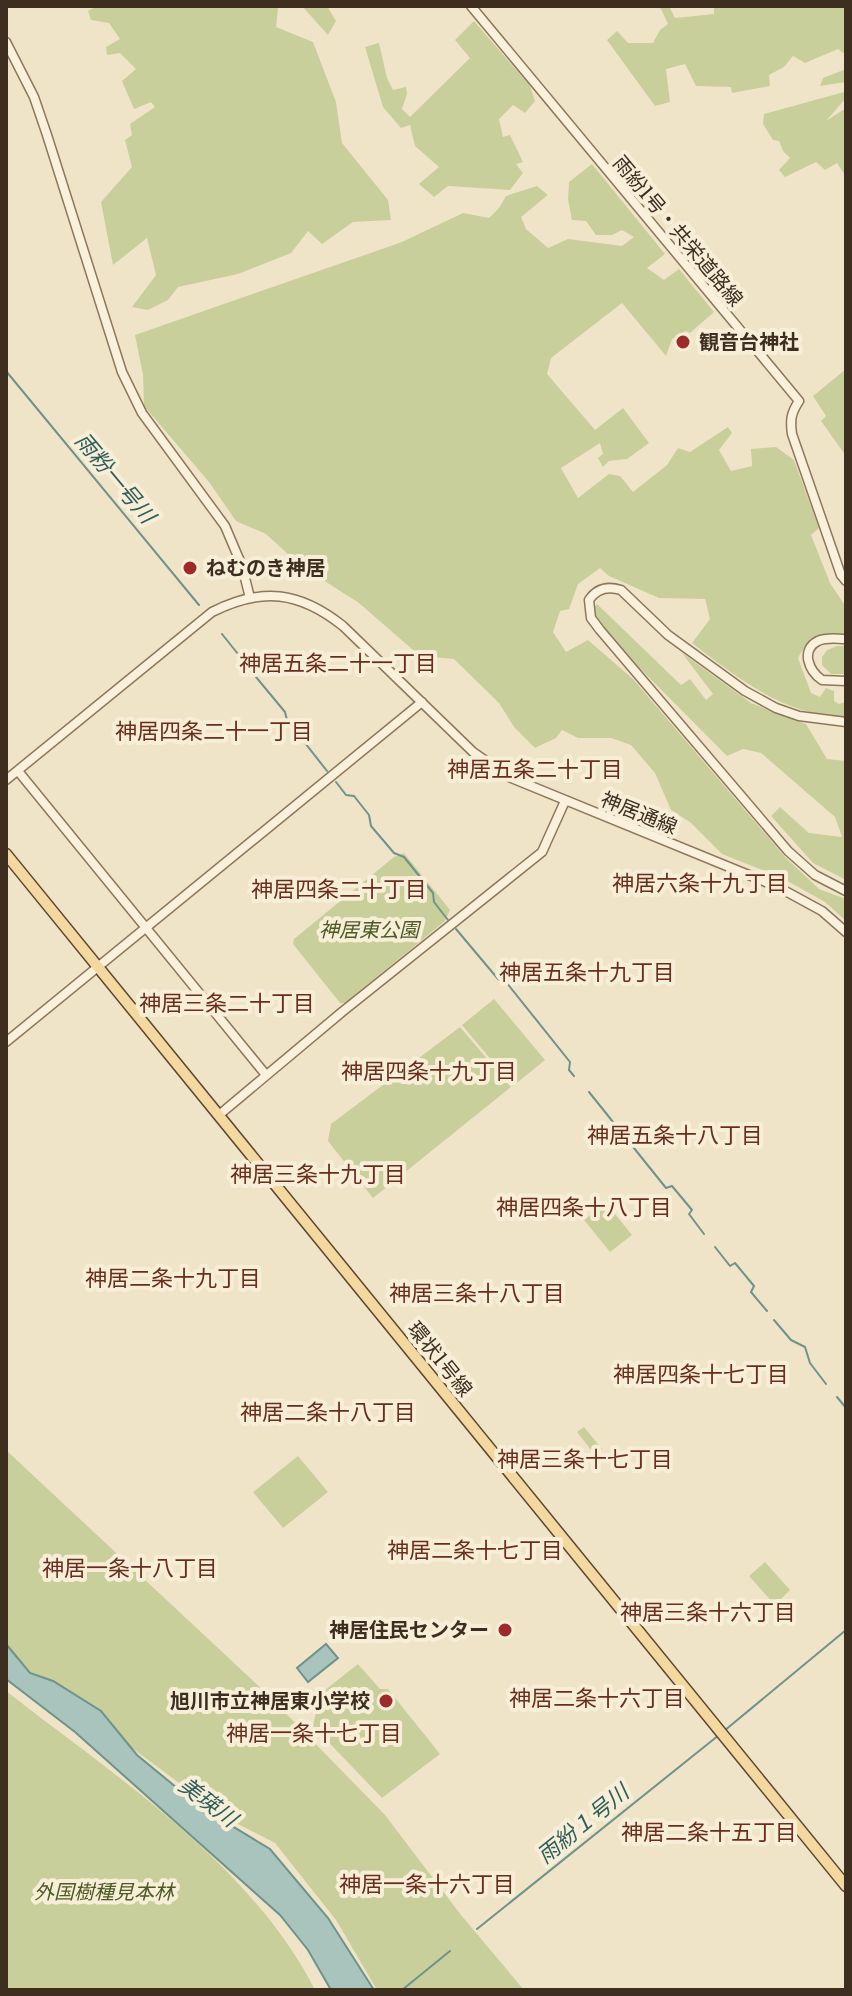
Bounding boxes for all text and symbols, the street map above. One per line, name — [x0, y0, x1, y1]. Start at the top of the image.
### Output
street label: 雨紛1号・共栄道路線 — [608, 151, 748, 311]
place label: 観音台神社 — [699, 330, 799, 354]
marker: 観音台神社 — [674, 333, 692, 351]
water label: 雨粉一号川 — [69, 427, 162, 530]
place label: ねむのき神居 — [206, 556, 325, 580]
marker: ねむのき神居 — [181, 559, 199, 577]
district label: 神居五条二十一丁目 — [239, 650, 437, 677]
district label: 神居四条二十一丁目 — [115, 718, 313, 745]
district label: 神居五条二十丁目 — [447, 756, 623, 783]
street label: 神居通線 — [597, 787, 681, 839]
district label: 神居六条十九丁目 — [612, 870, 788, 897]
district label: 神居四条二十丁目 — [251, 876, 427, 903]
park label: 神居東公園 — [319, 918, 422, 942]
district label: 神居五条十九丁目 — [499, 959, 675, 986]
district label: 神居三条二十丁目 — [139, 990, 315, 1017]
district label: 神居四条十九丁目 — [341, 1058, 517, 1085]
district label: 神居五条十八丁目 — [587, 1122, 763, 1149]
district label: 神居三条十九丁目 — [230, 1161, 406, 1188]
district label: 神居四条十八丁目 — [496, 1194, 672, 1221]
district label: 神居二条十九丁目 — [85, 1265, 261, 1292]
district label: 神居三条十八丁目 — [389, 1280, 565, 1307]
street label: 環状1号線 — [403, 1317, 477, 1401]
district label: 神居四条十七丁目 — [613, 1361, 789, 1388]
district label: 神居二条十八丁目 — [240, 1399, 416, 1426]
district label: 神居三条十七丁目 — [497, 1446, 673, 1473]
district label: 神居二条十七丁目 — [387, 1537, 563, 1564]
district label: 神居一条十八丁目 — [42, 1555, 218, 1582]
district label: 神居三条十六丁目 — [620, 1599, 796, 1626]
place label: 神居住民センター — [329, 1618, 489, 1642]
marker: 神居住民センター — [496, 1621, 514, 1639]
district label: 神居二条十六丁目 — [509, 1685, 685, 1712]
place label: 旭川市立神居東小学校 — [170, 1689, 370, 1713]
marker: 旭川市立神居東小学校 — [377, 1692, 395, 1710]
district label: 神居一条十七丁目 — [226, 1720, 402, 1747]
water label: 美瑛川 — [174, 1771, 244, 1834]
water label: 雨紛１号川 — [532, 1778, 636, 1869]
district label: 神居二条十五丁目 — [621, 1819, 797, 1846]
district label: 神居一条十六丁目 — [339, 1871, 515, 1898]
park label: 外国樹種見本林 — [34, 1880, 176, 1904]

